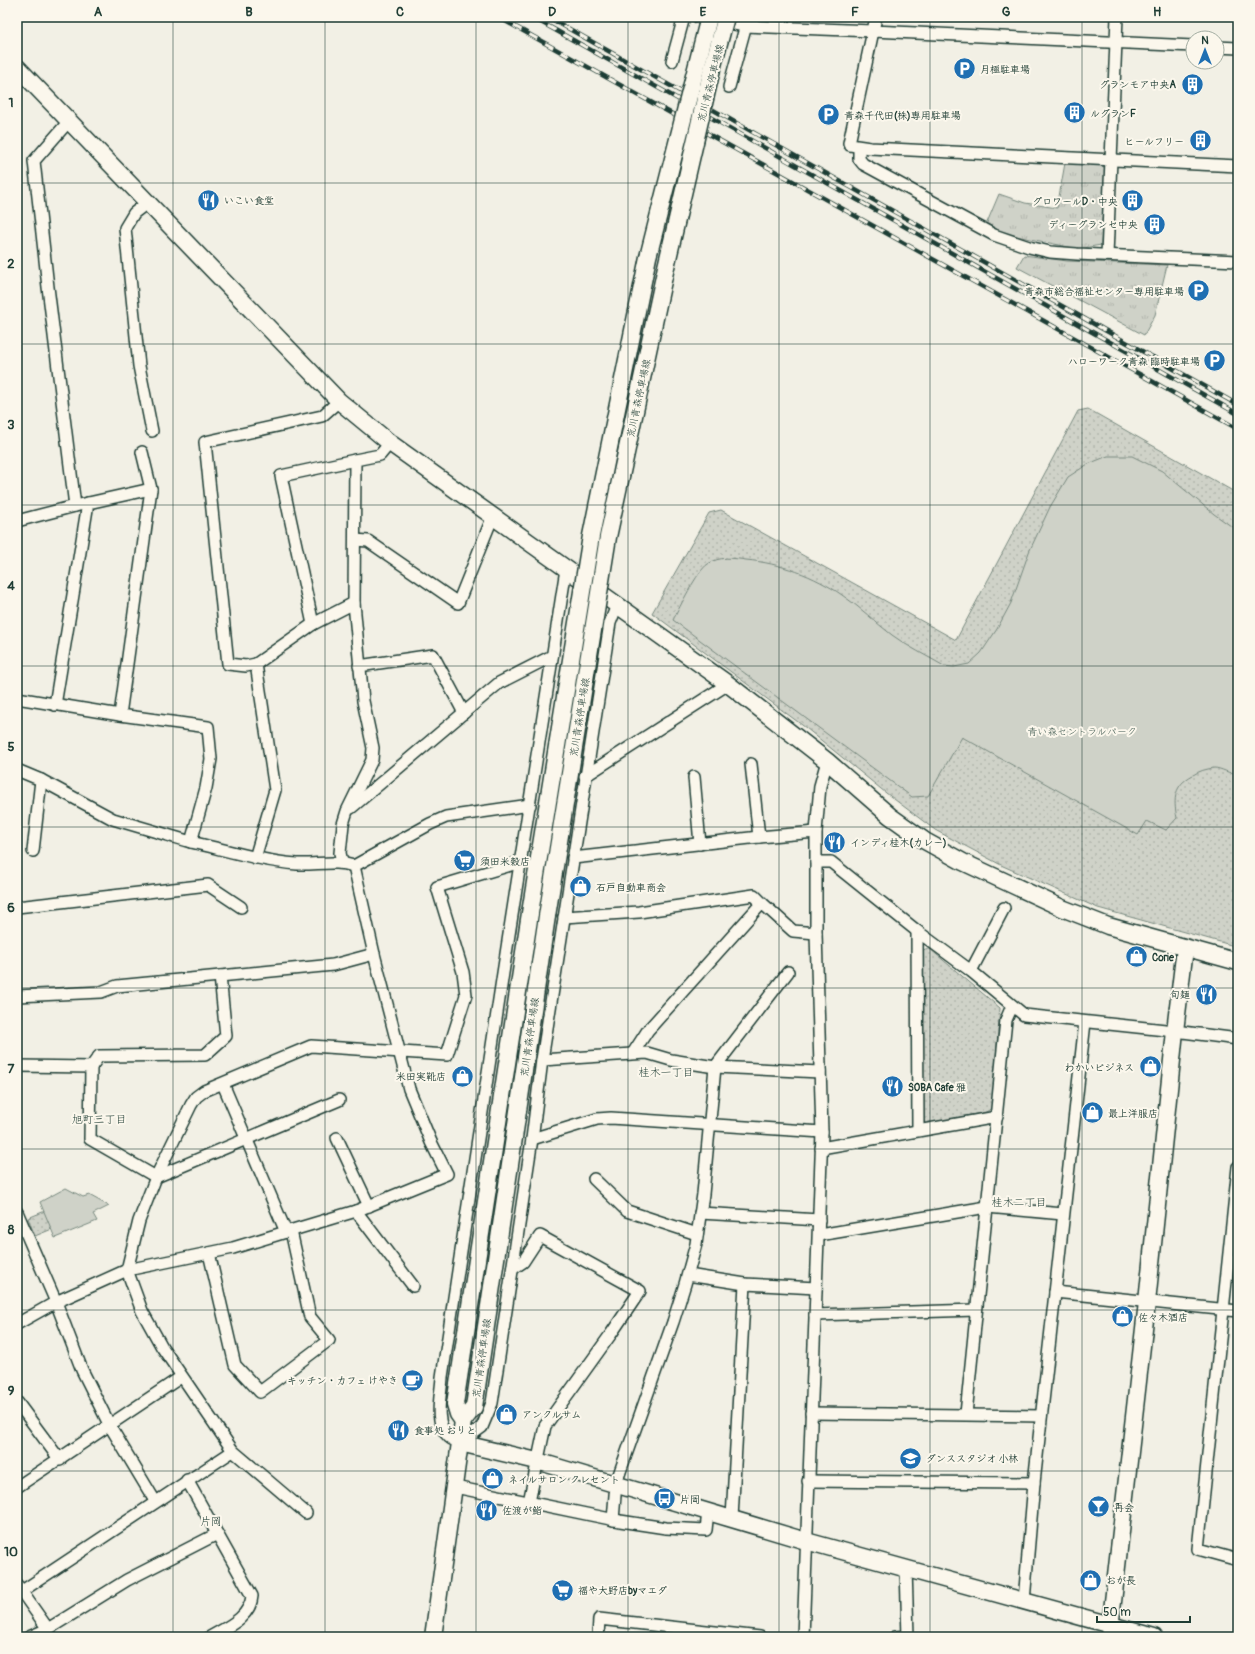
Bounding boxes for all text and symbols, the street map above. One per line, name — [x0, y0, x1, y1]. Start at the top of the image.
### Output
text: A — [94, 4, 103, 20]
text: B — [245, 4, 253, 20]
text: C — [396, 4, 404, 20]
text: D — [548, 4, 556, 20]
text: E — [700, 4, 707, 20]
text: F — [851, 4, 859, 20]
text: G — [1002, 4, 1011, 20]
text: H — [1153, 4, 1161, 20]
north arrow — [1185, 30, 1225, 70]
text: N — [1201, 34, 1209, 47]
street label: 荒川青森停車場線 — [695, 43, 726, 124]
parking icon: 月極駐車場 — [951, 56, 977, 82]
place label: 月極駐車場 — [980, 64, 1030, 76]
building icon: グランモア中央A — [1179, 71, 1205, 97]
place label: グランモア中央A — [1100, 79, 1176, 91]
text: 1 — [8, 95, 14, 111]
building icon: ルグランF — [1062, 100, 1088, 126]
parking icon: 青森千代田(株)専用駐車場 — [815, 102, 841, 128]
place label: ルグランF — [1090, 108, 1136, 120]
place label: 青森千代田(株)専用駐車場 — [844, 110, 961, 122]
building icon: ヒールフリー — [1187, 128, 1213, 154]
place label: ヒールフリー — [1125, 136, 1184, 148]
restaurant icon: いこい食堂 — [196, 187, 222, 213]
building icon: グロワールD・中央 — [1120, 188, 1146, 214]
place label: いこい食堂 — [224, 195, 274, 207]
place label: グロワールD・中央 — [1032, 196, 1118, 208]
building icon: ディーグランセ中央 — [1141, 211, 1167, 237]
place label: ディーグランセ中央 — [1049, 219, 1138, 231]
text: 2 — [7, 256, 15, 272]
parking icon: 青森市総合福祉センター専用駐車場 — [1186, 278, 1212, 304]
place label: 青森市総合福祉センター専用駐車場 — [1024, 286, 1184, 298]
parking icon: ハローワーク青森 臨時駐車場 — [1202, 348, 1228, 374]
place label: ハローワーク青森 臨時駐車場 — [1068, 356, 1200, 368]
street label: 荒川青森停車場線 — [625, 358, 653, 439]
text: 3 — [7, 417, 15, 433]
text: 4 — [7, 578, 15, 594]
street label: 荒川青森停車場線 — [568, 677, 592, 758]
park label: 青い森セントラルパーク — [1027, 726, 1137, 738]
text: 5 — [7, 739, 15, 755]
restaurant icon: インディ桂木(カレー) — [821, 829, 847, 855]
place label: インディ桂木(カレー) — [850, 837, 947, 849]
supermarket icon: 須田米穀店 — [451, 848, 477, 874]
place label: 須田米穀店 — [480, 856, 530, 868]
shop icon: 石戸自動車商会 — [568, 874, 594, 900]
place label: 石戸自動車商会 — [596, 882, 666, 894]
text: 6 — [7, 900, 15, 916]
shop icon: Corie — [1124, 944, 1150, 970]
place label: Corie — [1152, 952, 1175, 964]
restaurant icon: 旬麺 — [1193, 981, 1219, 1007]
place label: 旬麺 — [1170, 989, 1190, 1001]
street label: 荒川青森停車場線 — [518, 997, 541, 1078]
shop icon: わかいビジネス — [1137, 1054, 1163, 1080]
text: 7 — [8, 1061, 15, 1077]
place label: わかいビジネス — [1064, 1062, 1134, 1074]
shop icon: 米田実靴店 — [449, 1063, 475, 1089]
district label: 桂木一丁目 — [639, 1066, 694, 1079]
place label: 米田実靴店 — [396, 1071, 446, 1083]
restaurant icon: SOBA Cafe 雅 — [879, 1074, 905, 1100]
place label: SOBA Cafe 雅 — [908, 1082, 966, 1094]
shop icon: 最上洋服店 — [1079, 1100, 1105, 1126]
place label: 最上洋服店 — [1108, 1108, 1158, 1120]
district label: 旭町三丁目 — [72, 1113, 127, 1126]
district label: 桂木二丁目 — [992, 1196, 1047, 1209]
text: 8 — [8, 1222, 15, 1238]
shop icon: 佐々木酒店 — [1110, 1304, 1136, 1330]
place label: 佐々木酒店 — [1138, 1312, 1188, 1324]
street label: 荒川青森停車場線 — [470, 1318, 493, 1399]
cafe icon: キッチン・カフェ けやき — [400, 1367, 426, 1393]
place label: キッチン・カフェ けやき — [287, 1375, 398, 1387]
text: 9 — [8, 1383, 15, 1399]
shop icon: アンクルサム — [493, 1401, 519, 1427]
place label: アンクルサム — [522, 1409, 581, 1421]
restaurant icon: 食事処 おりと — [386, 1417, 412, 1443]
place label: 食事処 おりと — [414, 1425, 476, 1437]
school or university icon: ダンススタジオ 小林 — [898, 1445, 924, 1471]
place label: ダンススタジオ 小林 — [926, 1453, 1018, 1465]
shop icon: ネイルサロン クレセント — [480, 1466, 506, 1492]
place label: ネイルサロン クレセント — [508, 1474, 620, 1486]
bus stop icon: 片岡 — [651, 1486, 677, 1512]
place label: 片岡 — [680, 1494, 700, 1506]
bar icon: 再会 — [1086, 1494, 1112, 1520]
restaurant icon: 佐渡が鮨 — [474, 1497, 500, 1523]
place label: 再会 — [1114, 1502, 1134, 1514]
place label: 佐渡が鮨 — [502, 1505, 542, 1517]
district label: 片岡 — [200, 1515, 222, 1528]
text: 10 — [4, 1544, 18, 1560]
shop icon: おが長 — [1078, 1567, 1104, 1593]
place label: おが長 — [1106, 1575, 1136, 1587]
supermarket icon: 福や大野店byマエダ — [549, 1577, 575, 1603]
place label: 福や大野店byマエダ — [578, 1585, 667, 1597]
scale bar — [1097, 1598, 1190, 1624]
text: 50 m — [1103, 1605, 1131, 1620]

